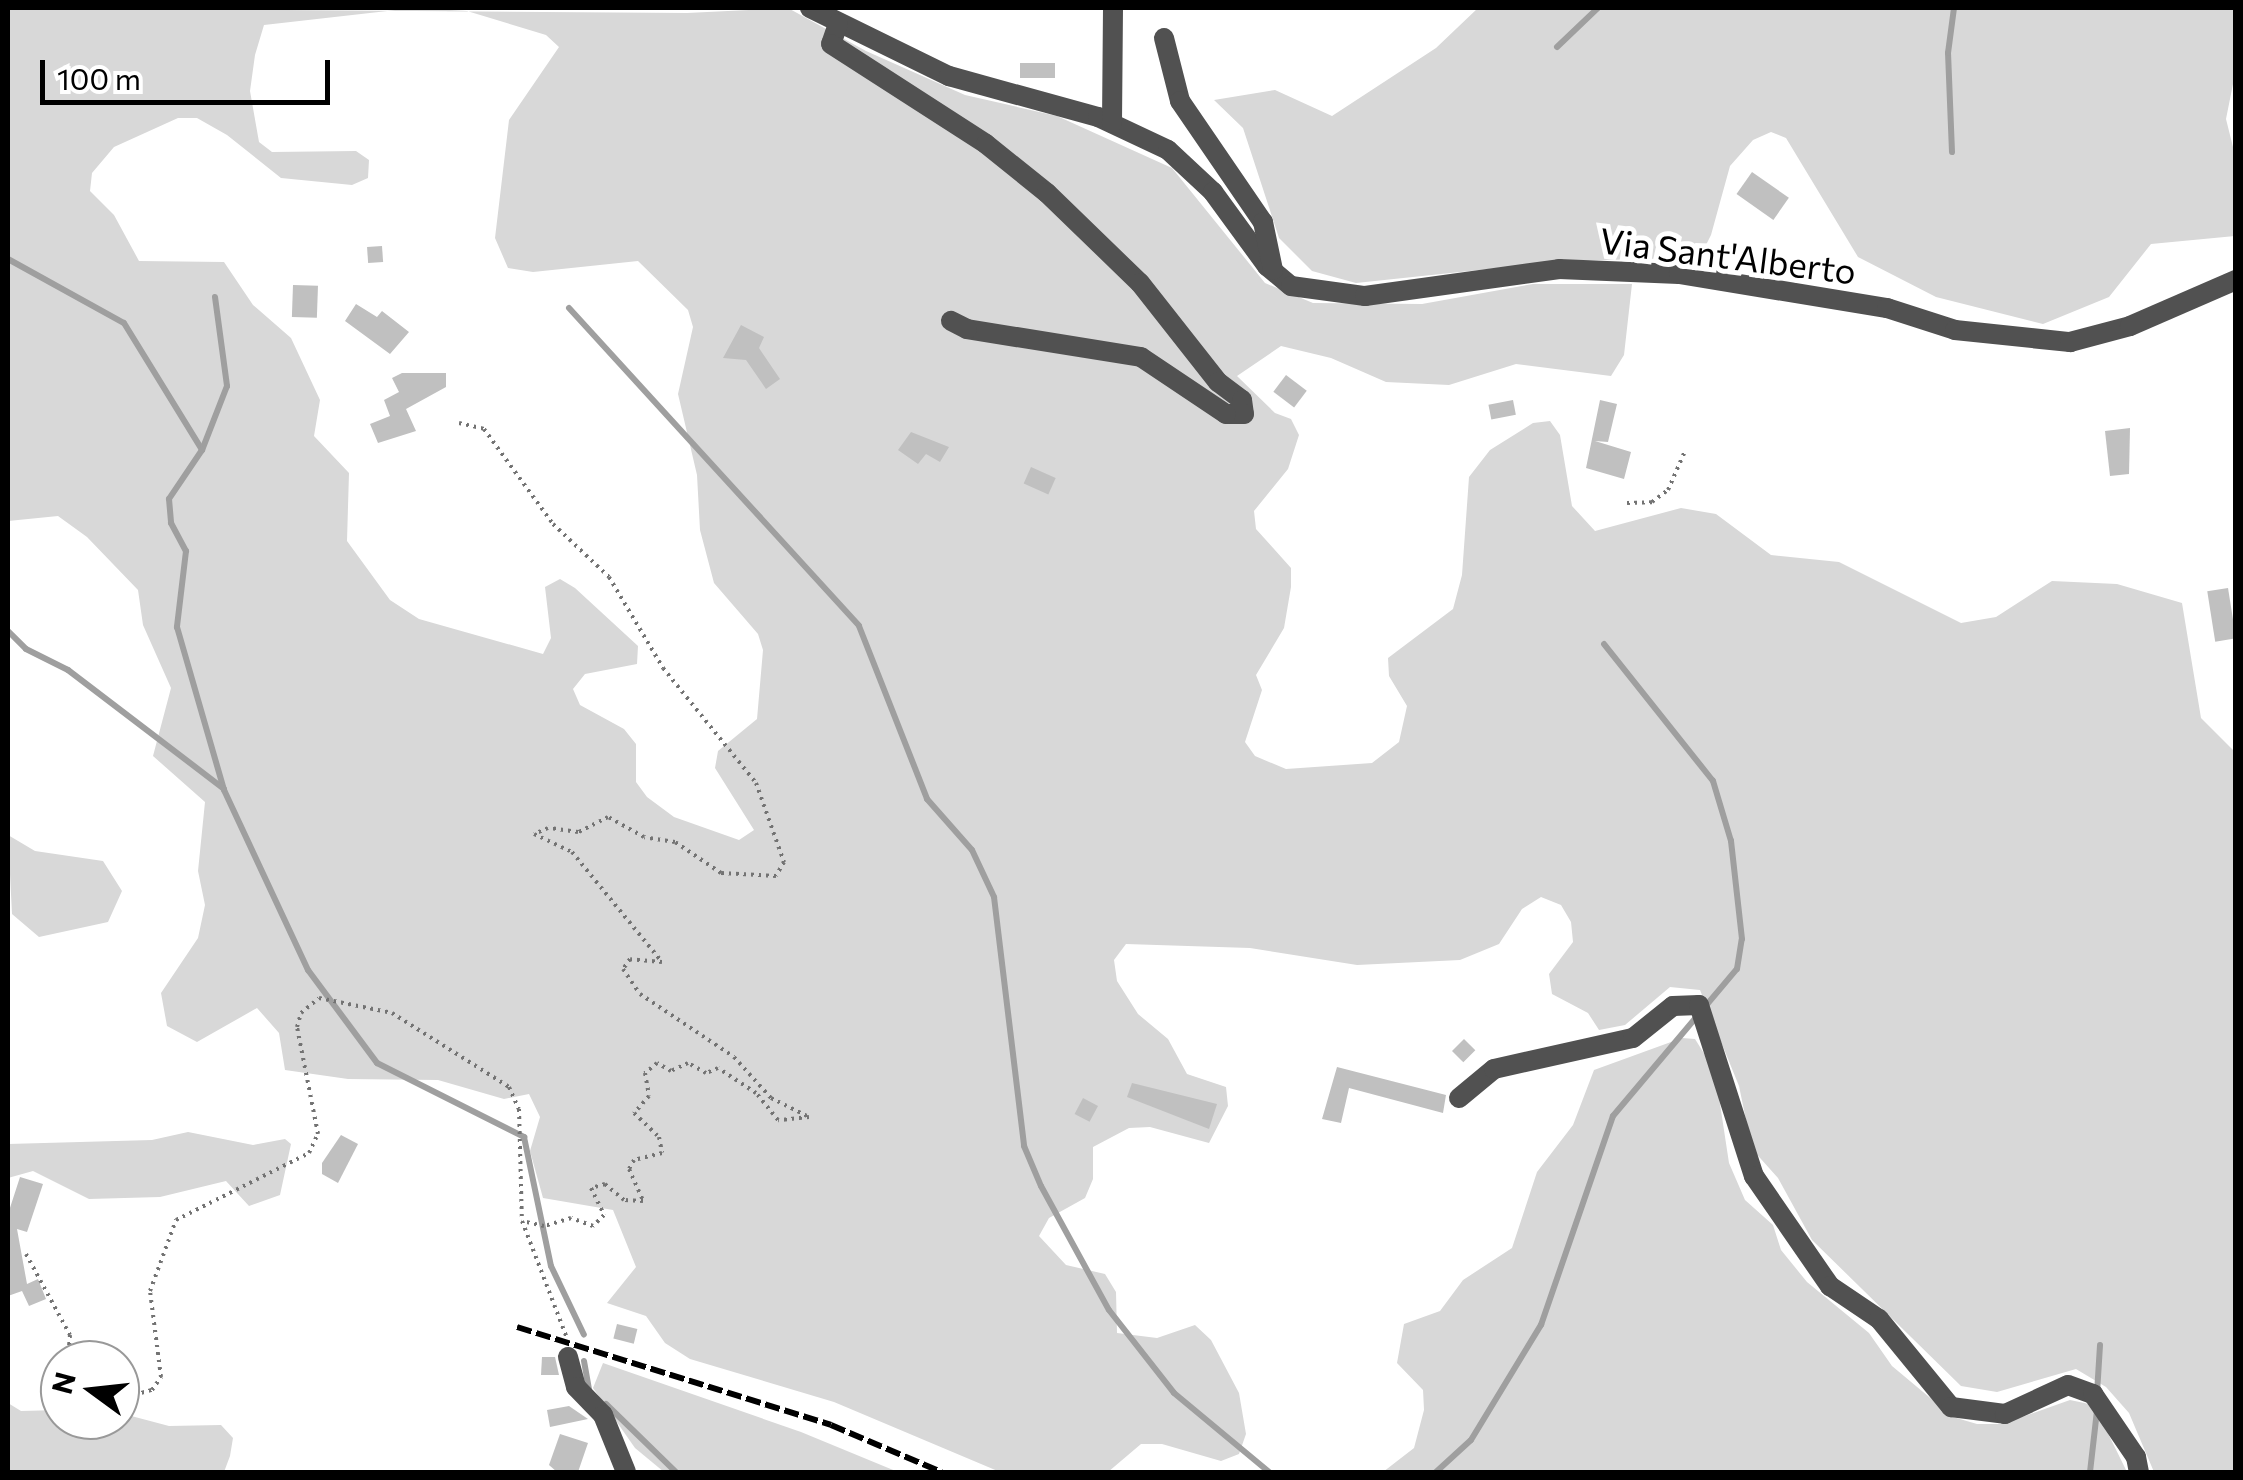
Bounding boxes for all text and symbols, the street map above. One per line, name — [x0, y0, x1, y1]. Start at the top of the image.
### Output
scale bar — [45, 40, 335, 102]
text: 100 m — [57, 59, 141, 96]
street label: Via Sant'Alberto — [1598, 218, 1858, 292]
north arrow — [40, 1340, 140, 1440]
text: N — [44, 1368, 82, 1397]

